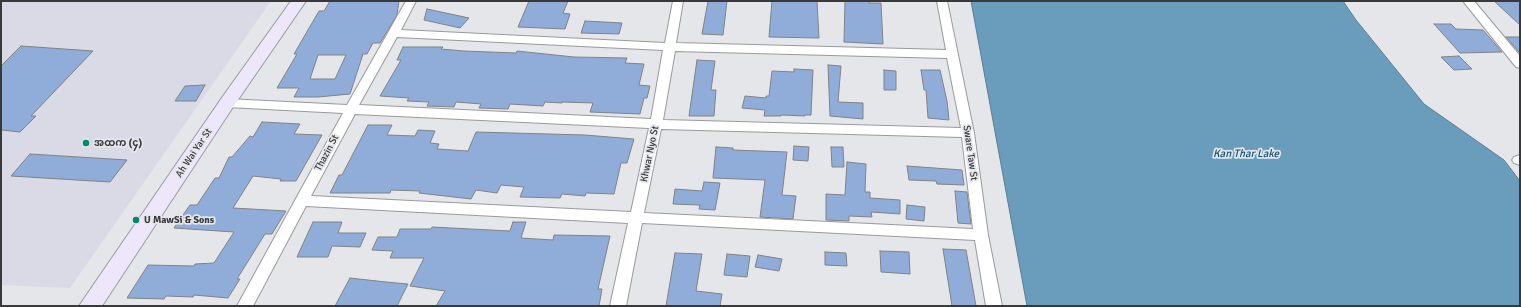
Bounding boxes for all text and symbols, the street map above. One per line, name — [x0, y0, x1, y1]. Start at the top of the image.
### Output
street label: Sware Taw St — [960, 124, 980, 182]
street label: Khwar Nyo St — [638, 125, 662, 183]
street label: Ah Wai Yar St — [173, 126, 215, 180]
street label: Thazin St — [312, 133, 342, 173]
place label: အထက (၄) — [94, 137, 142, 149]
marker: အထက (၄) — [81, 138, 91, 148]
water label: Kan Thar Lake — [1213, 147, 1279, 161]
place label: U MawSi & Sons — [144, 214, 214, 226]
marker: U MawSi & Sons — [131, 215, 141, 225]

